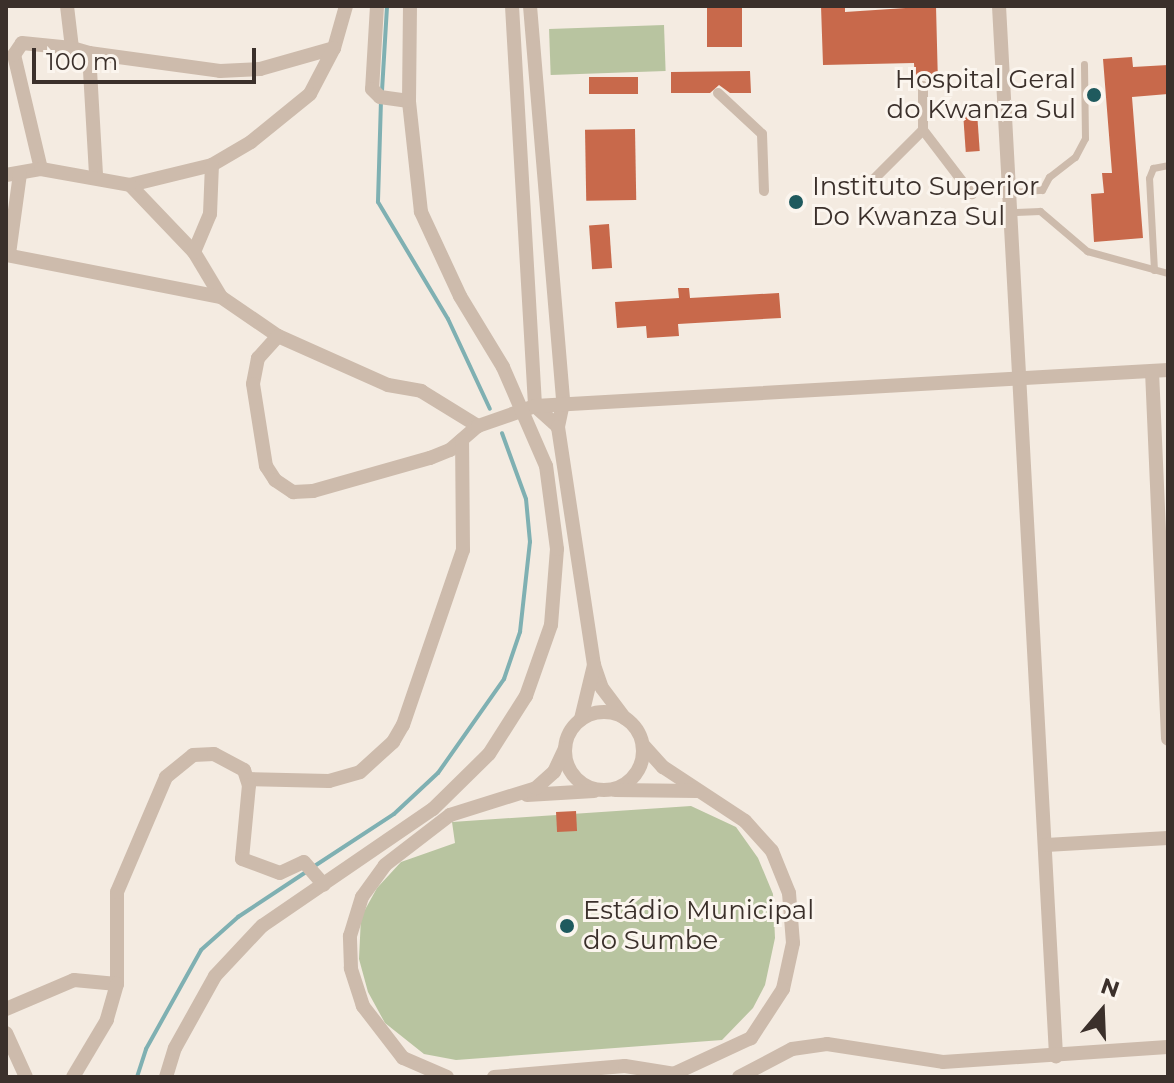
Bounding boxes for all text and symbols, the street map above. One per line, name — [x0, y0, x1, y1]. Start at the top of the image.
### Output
scale bar — [36, 32, 260, 82]
text: 100 m — [46, 47, 118, 76]
place label: Hospital Geral do Kwanza Sul — [887, 64, 1076, 126]
marker: Hospital Geral do Kwanza Sul — [1083, 84, 1105, 106]
place label: Instituto Superior Do Kwanza Sul — [812, 171, 1039, 232]
marker: Instituto Superior Do Kwanza Sul — [787, 193, 805, 211]
place label: Estádio Municipal do Sumbe — [583, 895, 814, 956]
marker: Estádio Municipal do Sumbe — [558, 917, 576, 935]
north arrow — [1062, 971, 1142, 1051]
text: N — [1097, 972, 1123, 1003]

